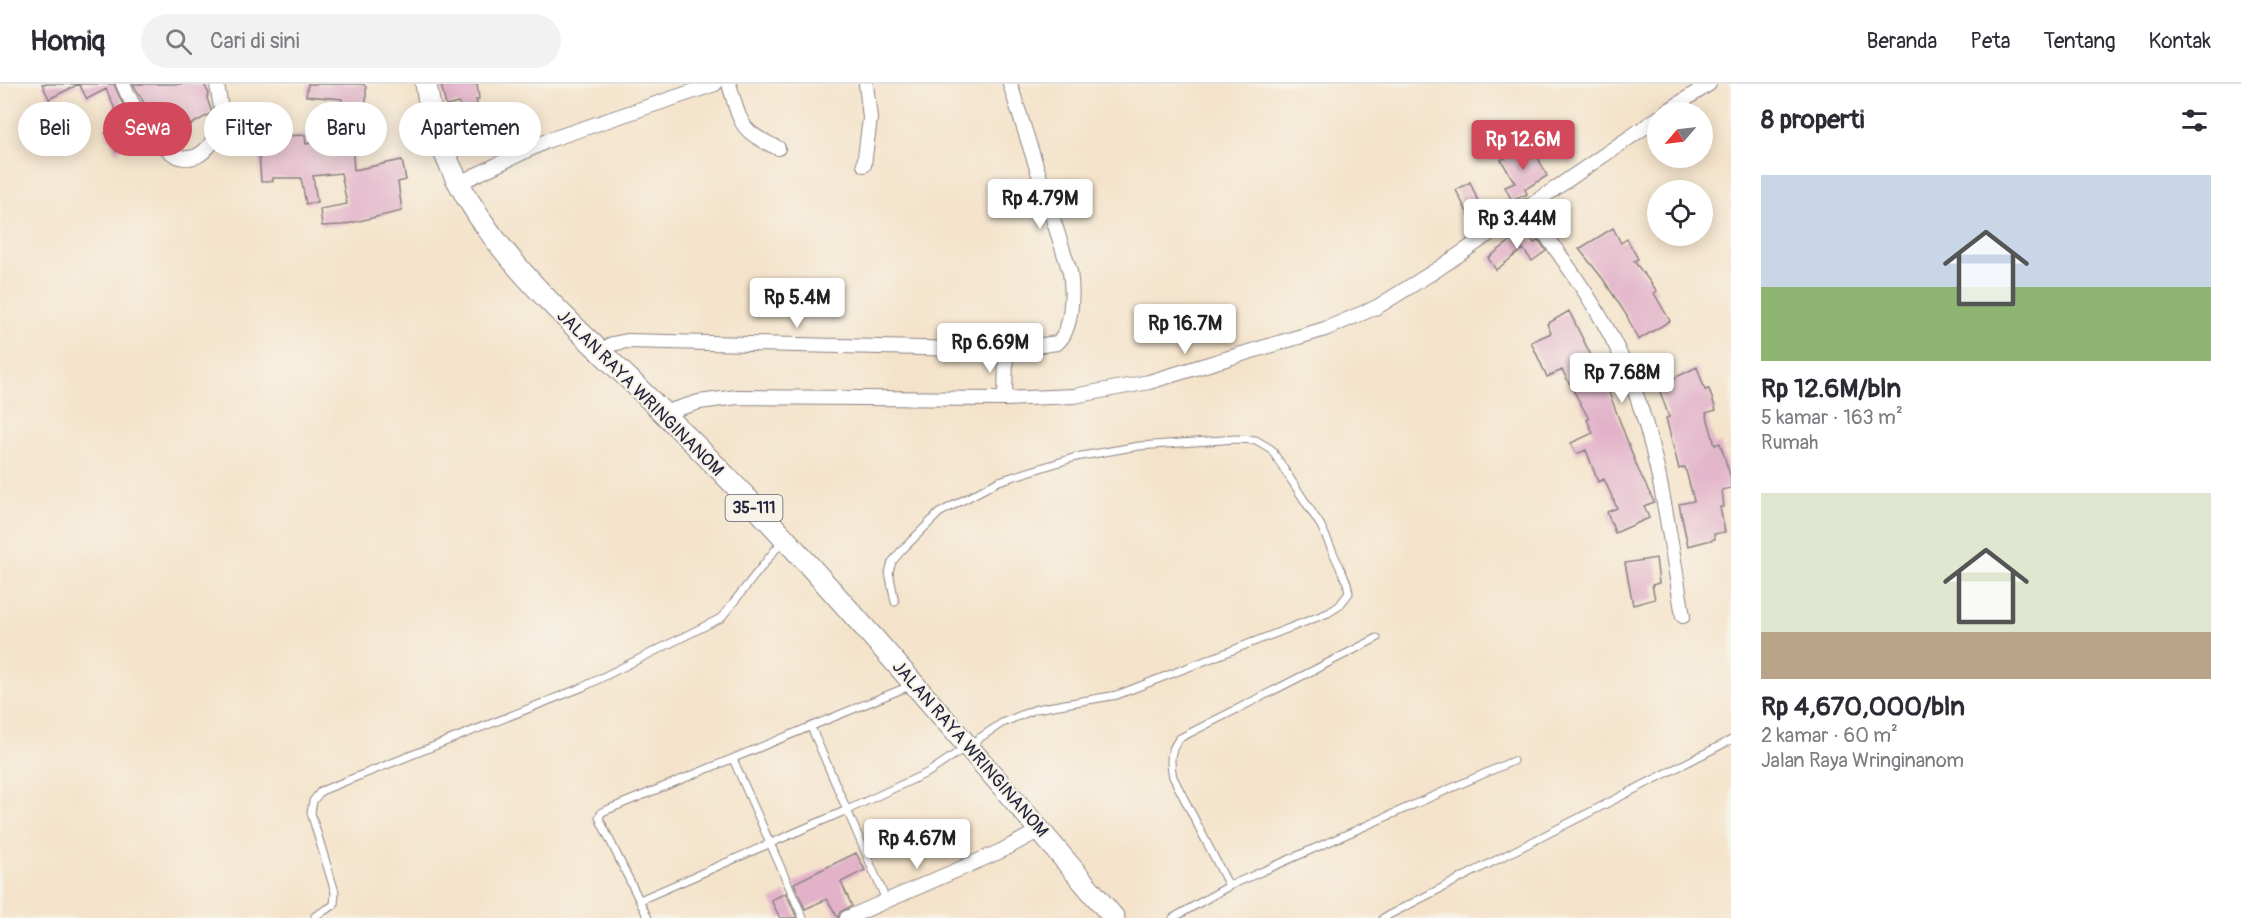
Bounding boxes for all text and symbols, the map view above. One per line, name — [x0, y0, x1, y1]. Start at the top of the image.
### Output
search box — [141, 14, 561, 68]
text: Homiq — [30, 24, 105, 59]
icon: search — [162, 25, 195, 58]
text: Cari di sini — [210, 27, 300, 55]
text: Beranda — [1867, 28, 1937, 55]
text: Peta — [1970, 28, 2011, 55]
text: Tentang — [2044, 28, 2116, 55]
text: Kontak — [2149, 28, 2211, 55]
chip: Beli — [18, 102, 91, 156]
chip: Sewa — [103, 102, 192, 156]
chip: Filter — [204, 102, 293, 156]
chip: Baru — [305, 102, 387, 156]
chip: Apartemen — [399, 102, 541, 156]
north arrow — [1647, 102, 1713, 168]
map controls — [1647, 102, 1713, 246]
text: 8 properti — [1761, 104, 1864, 136]
icon: filters — [2178, 104, 2211, 137]
pin: Rp 12.6M — [1461, 120, 1585, 171]
text: Rp 12.6M — [1486, 127, 1560, 152]
pin: Rp 4.79M — [978, 179, 1102, 230]
button: locate — [1647, 180, 1713, 246]
text: Rp 4.79M — [1002, 186, 1078, 211]
pin: Rp 3.44M — [1455, 199, 1579, 250]
text: Rp 3.44M — [1478, 206, 1556, 231]
icon: home — [1932, 214, 2040, 322]
pin: Rp 5.4M — [742, 278, 852, 329]
text: Rp 5.4M — [764, 285, 830, 310]
pin: Rp 16.7M — [1123, 304, 1247, 355]
street label: JALAN RAYA WRINGINANOM — [552, 305, 728, 481]
text: Rp 16.7M — [1148, 311, 1222, 336]
pin: Rp 6.69M — [928, 323, 1052, 374]
text: Rp 6.69M — [951, 330, 1029, 355]
pin: Rp 7.68M — [1560, 353, 1684, 404]
text: Rp 7.68M — [1584, 360, 1660, 385]
text: Rp 12.6M/bln — [1761, 373, 1901, 405]
text: 5 kamar · 163 m² — [1761, 405, 1903, 430]
text: Rumah — [1761, 430, 1818, 455]
road number: 35-111 — [726, 495, 783, 521]
icon: home — [1932, 532, 2040, 640]
street label: JALAN RAYA WRINGINANOM — [887, 656, 1053, 842]
text: Rp 4,670,000/bln — [1761, 691, 1965, 723]
text: 2 kamar · 60 m² — [1761, 723, 1898, 748]
text: Jalan Raya Wringinanom — [1761, 748, 1964, 773]
pin: Rp 4.67M — [855, 819, 979, 870]
text: Rp 4.67M — [878, 826, 956, 851]

